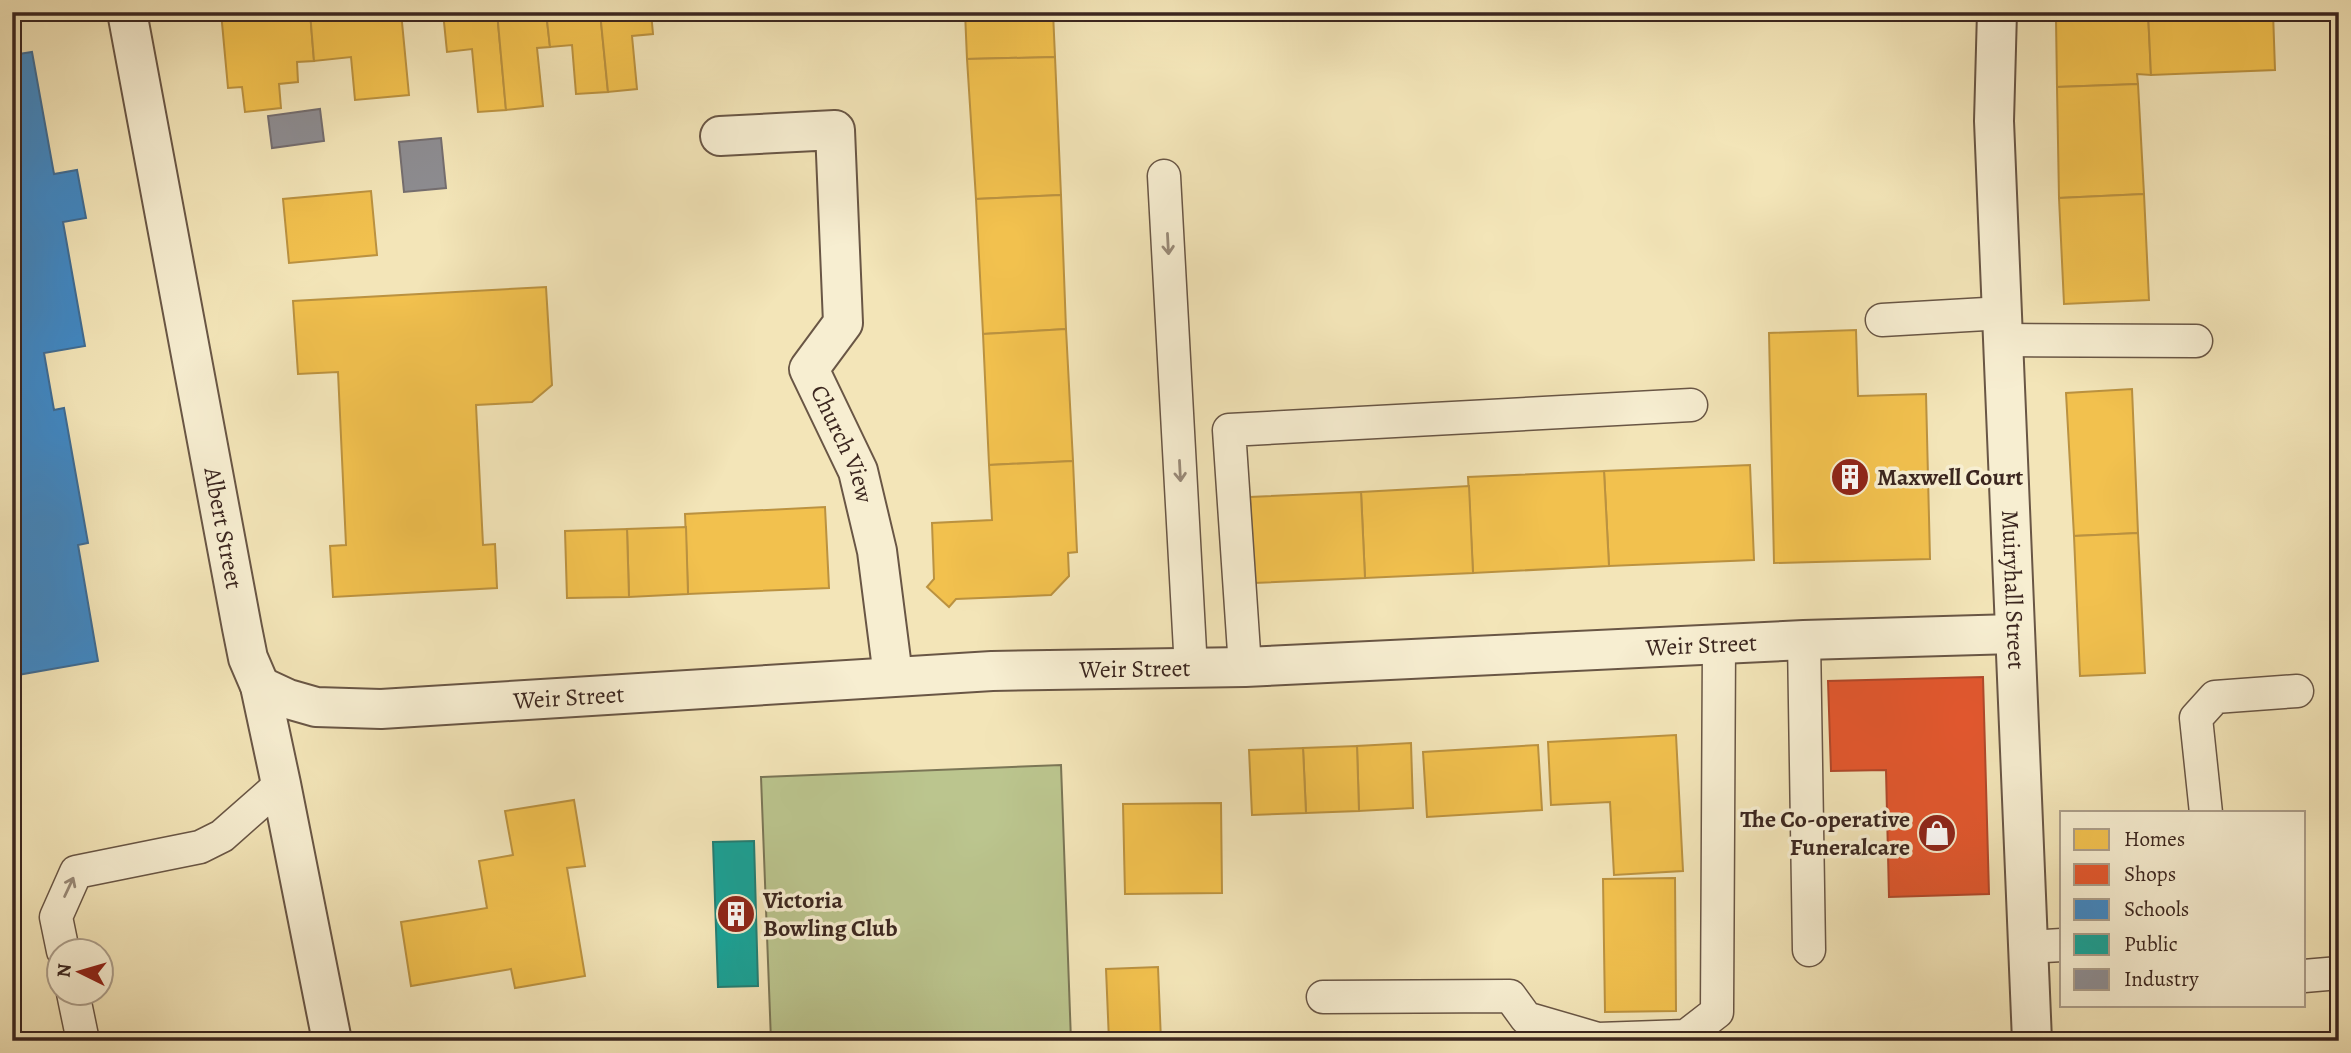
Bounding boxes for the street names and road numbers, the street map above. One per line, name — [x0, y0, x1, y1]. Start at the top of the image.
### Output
street label: Church View — [803, 380, 881, 506]
street label: Albert Street — [196, 464, 250, 592]
street label: Muiryhall Street — [1994, 509, 2033, 670]
street label: Weir Street — [1644, 626, 1758, 664]
street label: Weir Street — [1078, 652, 1191, 686]
street label: Weir Street — [511, 678, 625, 717]

